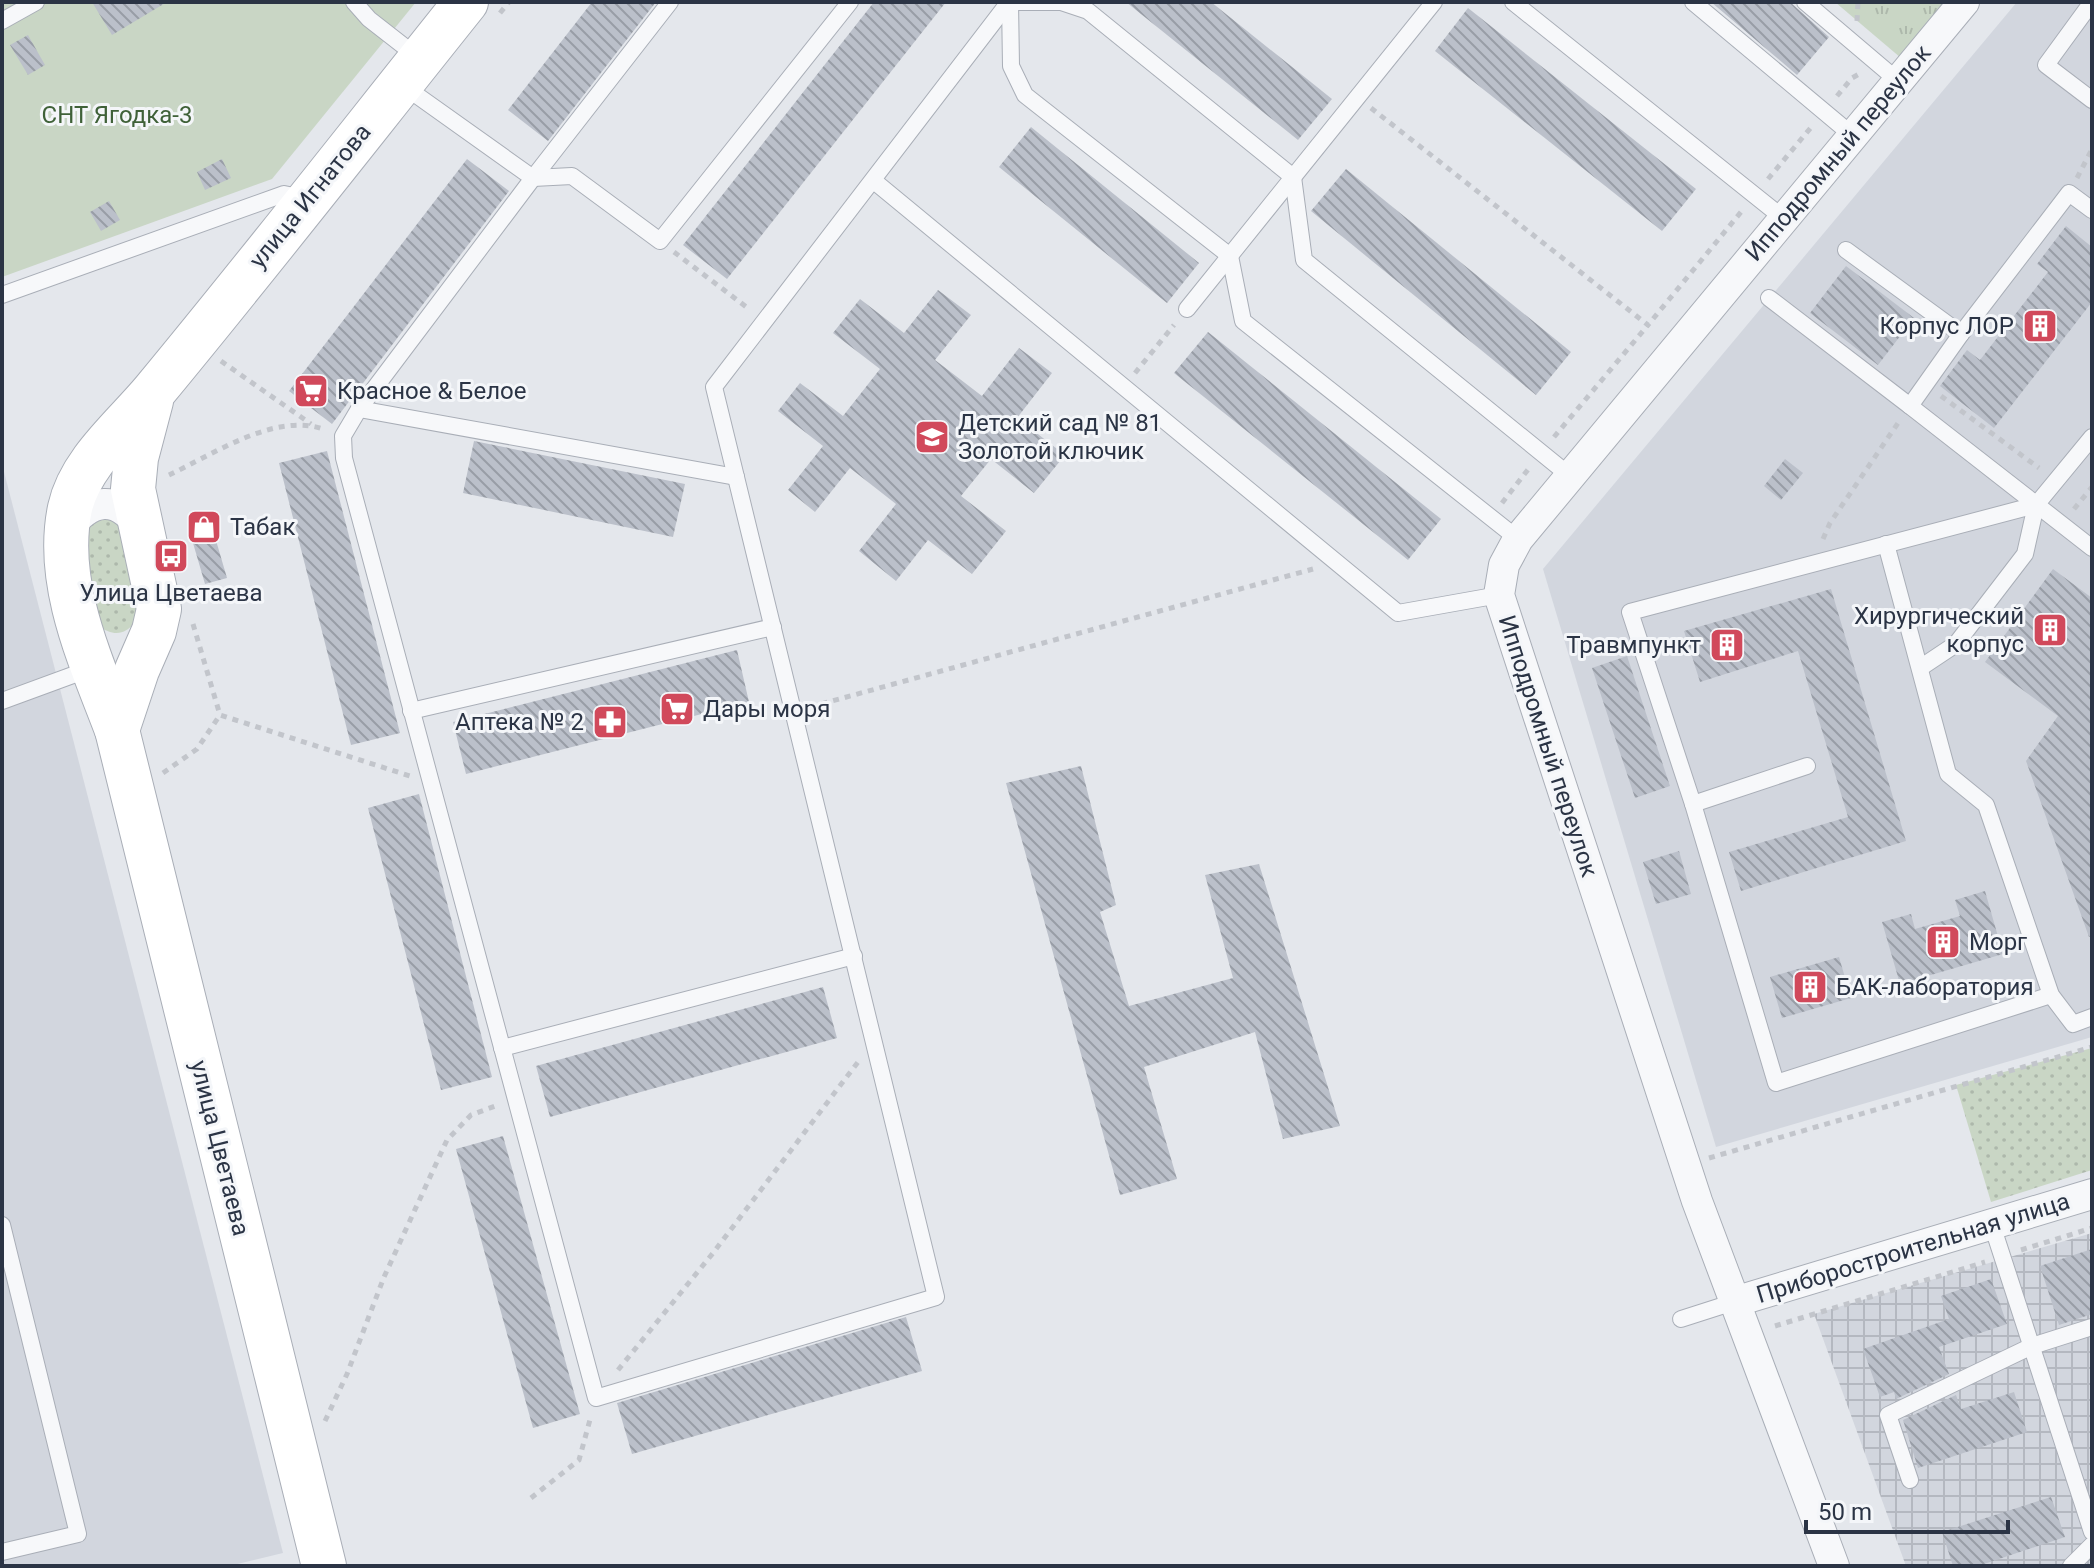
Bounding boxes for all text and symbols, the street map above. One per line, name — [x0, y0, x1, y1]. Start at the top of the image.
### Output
street label: Ипподромный переулок — [1739, 39, 1937, 267]
park label: СНТ Ягодка-3 — [42, 101, 192, 129]
street label: улица Игнатова — [243, 118, 377, 274]
building icon: Корпус ЛОР — [2021, 307, 2059, 345]
place label: Корпус ЛОР — [1880, 312, 2014, 340]
supermarket icon: Красное & Белое — [292, 372, 330, 410]
place label: Красное & Белое — [337, 377, 526, 405]
place label: Детский сад № 81 Золотой ключик — [958, 409, 1162, 465]
school or university icon: Детский сад № 81 Золотой ключик — [913, 418, 951, 456]
shop icon: Табак — [185, 508, 223, 546]
place label: Табак — [230, 513, 295, 541]
bus stop icon: Улица Цветаева — [152, 537, 190, 575]
place label: Улица Цветаева — [79, 579, 263, 607]
place label: Хирургический корпус — [1854, 602, 2024, 658]
building icon: Хирургический корпус — [2031, 611, 2069, 649]
street label: Ипподромный переулок — [1492, 612, 1604, 880]
building icon: Травмпункт — [1708, 626, 1746, 664]
place label: Травмпункт — [1566, 631, 1701, 659]
supermarket icon: Дары моря — [658, 690, 696, 728]
place label: Дары моря — [703, 695, 830, 723]
pharmacy icon: Аптека № 2 — [591, 703, 629, 741]
place label: Аптека № 2 — [455, 708, 584, 736]
building icon: Морг — [1924, 923, 1962, 961]
place label: Морг — [1969, 928, 2027, 956]
building icon: БАК-лаборатория — [1791, 968, 1829, 1006]
place label: БАК-лаборатория — [1836, 973, 2034, 1001]
street label: улица Цветаева — [185, 1057, 255, 1239]
street label: Приборостроительная улица — [1753, 1187, 2073, 1309]
scale bar — [1806, 1484, 2008, 1534]
text: 50 m — [1818, 1498, 1872, 1526]

